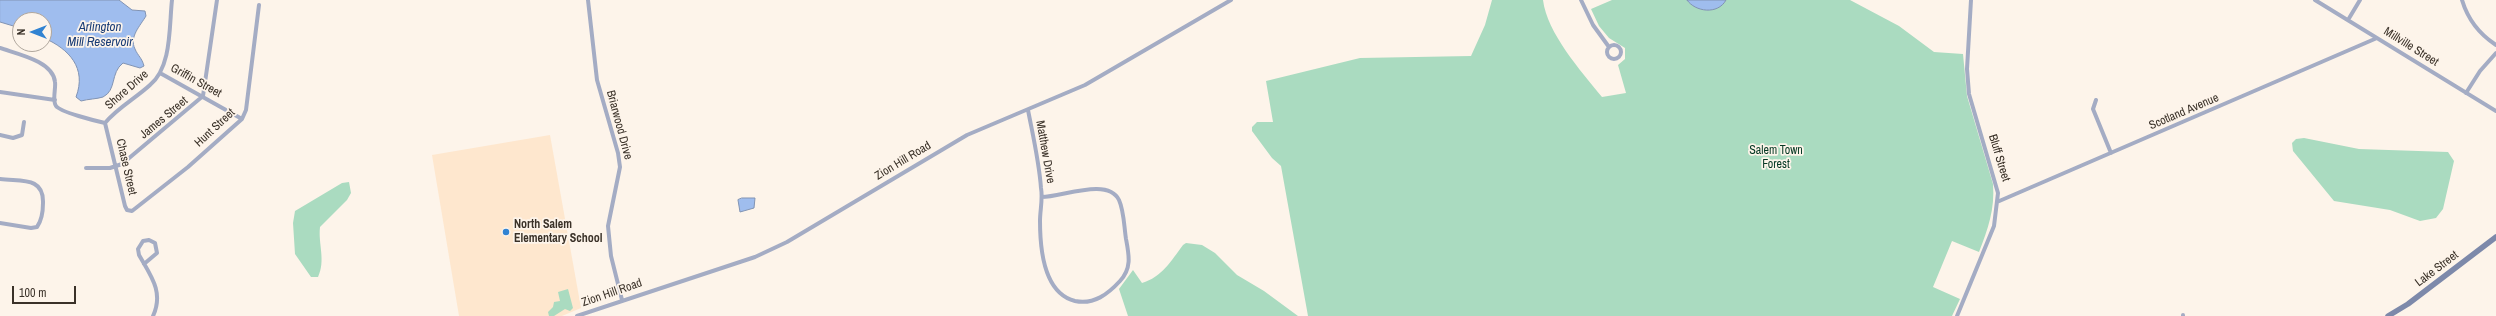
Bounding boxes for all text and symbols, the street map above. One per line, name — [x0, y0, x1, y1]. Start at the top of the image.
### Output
north arrow — [12, 12, 52, 52]
water label: Arlington Mill Reservoir — [67, 20, 133, 51]
street label: Millville Street — [2381, 25, 2441, 69]
text: N — [14, 29, 28, 35]
street label: Griffin Street — [168, 61, 224, 101]
street label: Shore Drive — [102, 67, 152, 113]
street label: Briarwood Drive — [603, 89, 635, 161]
street label: Scotland Avenue — [2147, 91, 2221, 133]
street label: James Street — [137, 94, 191, 142]
street label: Hunt Street — [192, 106, 238, 150]
street label: Matthew Drive — [1032, 120, 1058, 184]
street label: Bluff Street — [1985, 133, 2013, 183]
street label: Chase Street — [113, 137, 139, 197]
street label: Zion Hill Road — [872, 139, 934, 183]
park label: Salem Town Forest — [1749, 144, 1803, 172]
place label: North Salem Elementary School — [514, 218, 603, 246]
marker: North Salem Elementary School — [501, 227, 511, 237]
street label: Lake Street — [2413, 248, 2461, 290]
street label: Zion Hill Road — [580, 276, 644, 310]
scale bar — [14, 278, 78, 304]
text: 100 m — [19, 285, 46, 301]

